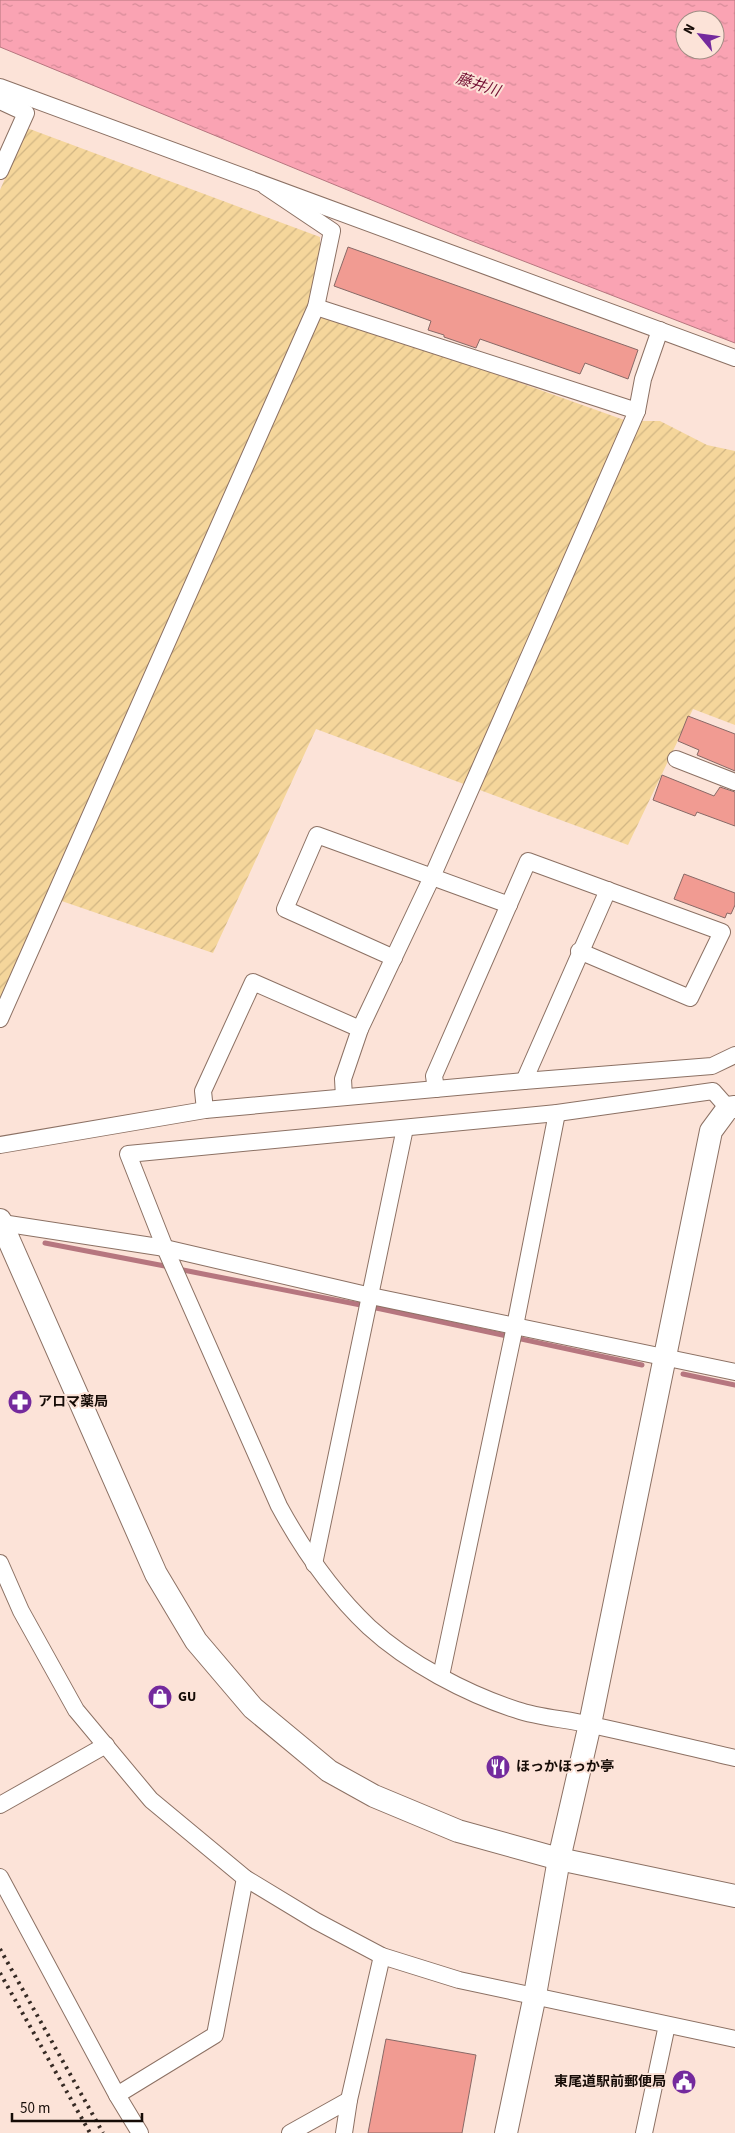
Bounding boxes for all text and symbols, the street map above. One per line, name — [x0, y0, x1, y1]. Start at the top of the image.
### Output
north arrow — [675, 10, 725, 60]
text: N — [679, 20, 701, 38]
water label: 藤井川 — [453, 68, 505, 103]
pharmacy icon: アロマ薬局 — [7, 1389, 33, 1415]
place label: アロマ薬局 — [38, 1392, 108, 1412]
shop icon: GU — [147, 1684, 173, 1710]
place label: GU — [178, 1687, 196, 1707]
restaurant icon: ほっかほっか亭 — [485, 1754, 511, 1780]
place label: ほっかほっか亭 — [516, 1757, 614, 1777]
public building icon: 東尾道駅前郵便局 — [671, 2069, 697, 2095]
place label: 東尾道駅前郵便局 — [554, 2072, 666, 2092]
scale bar — [12, 2090, 142, 2122]
text: 50 m — [20, 2098, 50, 2119]

